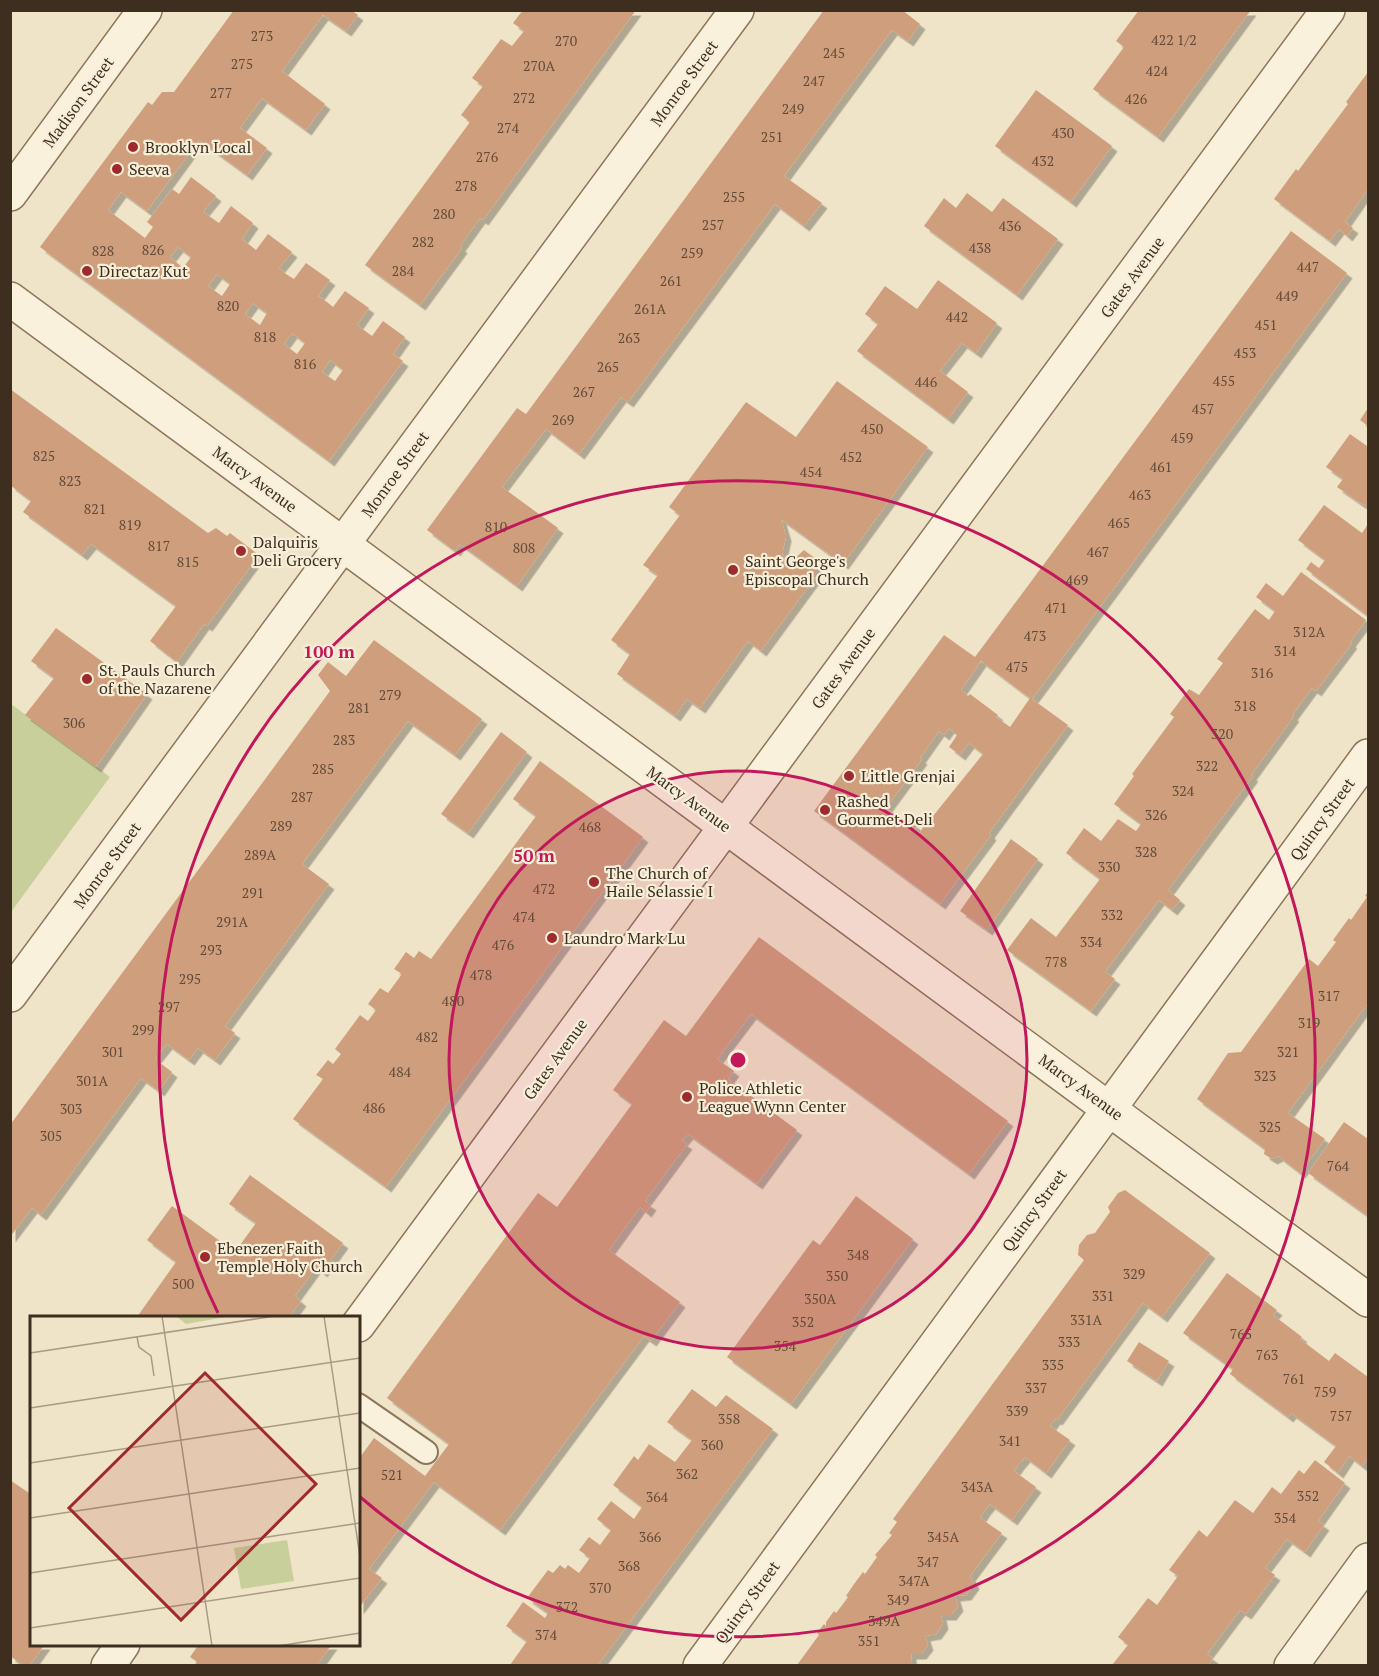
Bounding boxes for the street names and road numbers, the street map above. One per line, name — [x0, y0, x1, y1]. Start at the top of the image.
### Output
street label: Monroe Street — [645, 35, 723, 131]
street label: Madison Street — [38, 52, 119, 152]
street label: Gates Avenue — [1095, 232, 1169, 322]
street label: Monroe Street — [356, 426, 434, 522]
street label: Marcy Avenue — [208, 441, 302, 517]
street label: Gates Avenue — [806, 623, 880, 713]
street label: Marcy Avenue — [642, 761, 736, 837]
street label: Quincy Street — [1284, 773, 1360, 865]
street label: Monroe Street — [68, 817, 146, 913]
street label: Gates Avenue — [518, 1014, 592, 1104]
street label: Marcy Avenue — [1034, 1049, 1128, 1125]
street label: Quincy Street — [996, 1164, 1072, 1256]
street label: Quincy Street — [709, 1556, 785, 1648]

